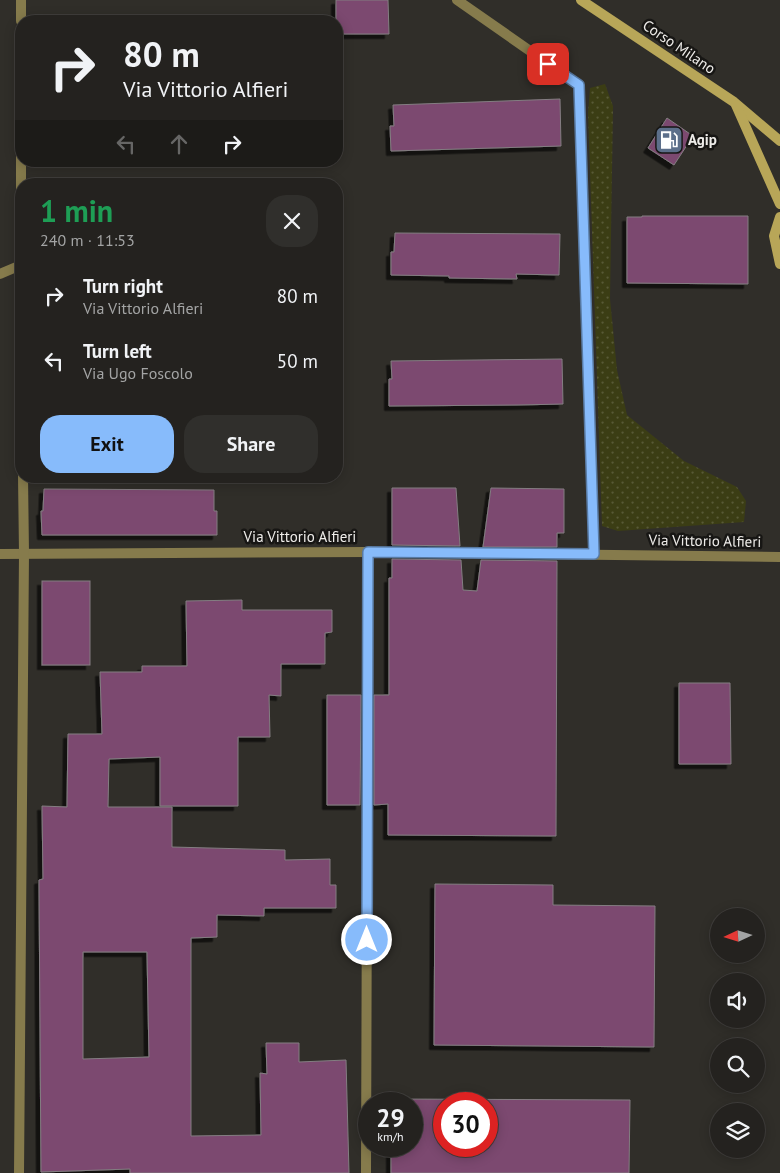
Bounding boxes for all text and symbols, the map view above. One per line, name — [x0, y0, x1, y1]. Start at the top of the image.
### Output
street label: Corso Milano — [639, 15, 719, 78]
text: 80 m — [123, 31, 200, 77]
icon: right — [40, 35, 105, 100]
pin — [527, 43, 569, 85]
icon: arrive — [534, 50, 562, 78]
text: Via Vittorio Alfieri — [123, 75, 288, 103]
fuel station icon: Agip — [654, 125, 684, 155]
icon: left — [112, 130, 140, 158]
icon: ahead — [165, 130, 193, 158]
icon: right — [218, 130, 246, 158]
place label: Agip — [688, 130, 717, 149]
text: 1 min — [40, 191, 113, 230]
button: close — [266, 195, 318, 247]
text: 240 m · 11:53 — [40, 230, 135, 250]
text: Turn right — [83, 274, 163, 298]
icon: right — [40, 282, 68, 310]
text: 80 m — [277, 284, 318, 308]
text: Via Vittorio Alfieri — [83, 298, 203, 318]
text: Turn left — [83, 339, 152, 363]
icon: left — [40, 347, 68, 375]
text: 50 m — [277, 349, 318, 373]
text: Via Ugo Foscolo — [83, 363, 193, 383]
button: Exit — [40, 415, 174, 473]
button: Share — [184, 415, 318, 473]
street label: Via Vittorio Alfieri — [243, 527, 356, 546]
street label: Via Vittorio Alfieri — [647, 530, 762, 551]
north arrow — [710, 908, 765, 962]
map controls — [710, 908, 765, 1158]
position arrow — [340, 913, 392, 965]
button: sound — [710, 973, 765, 1028]
button: search — [710, 1038, 765, 1093]
speed limit sign: 30 — [433, 1092, 498, 1157]
text: 29 — [376, 1102, 405, 1134]
button: layers — [710, 1103, 765, 1158]
text: km/h — [377, 1129, 404, 1144]

